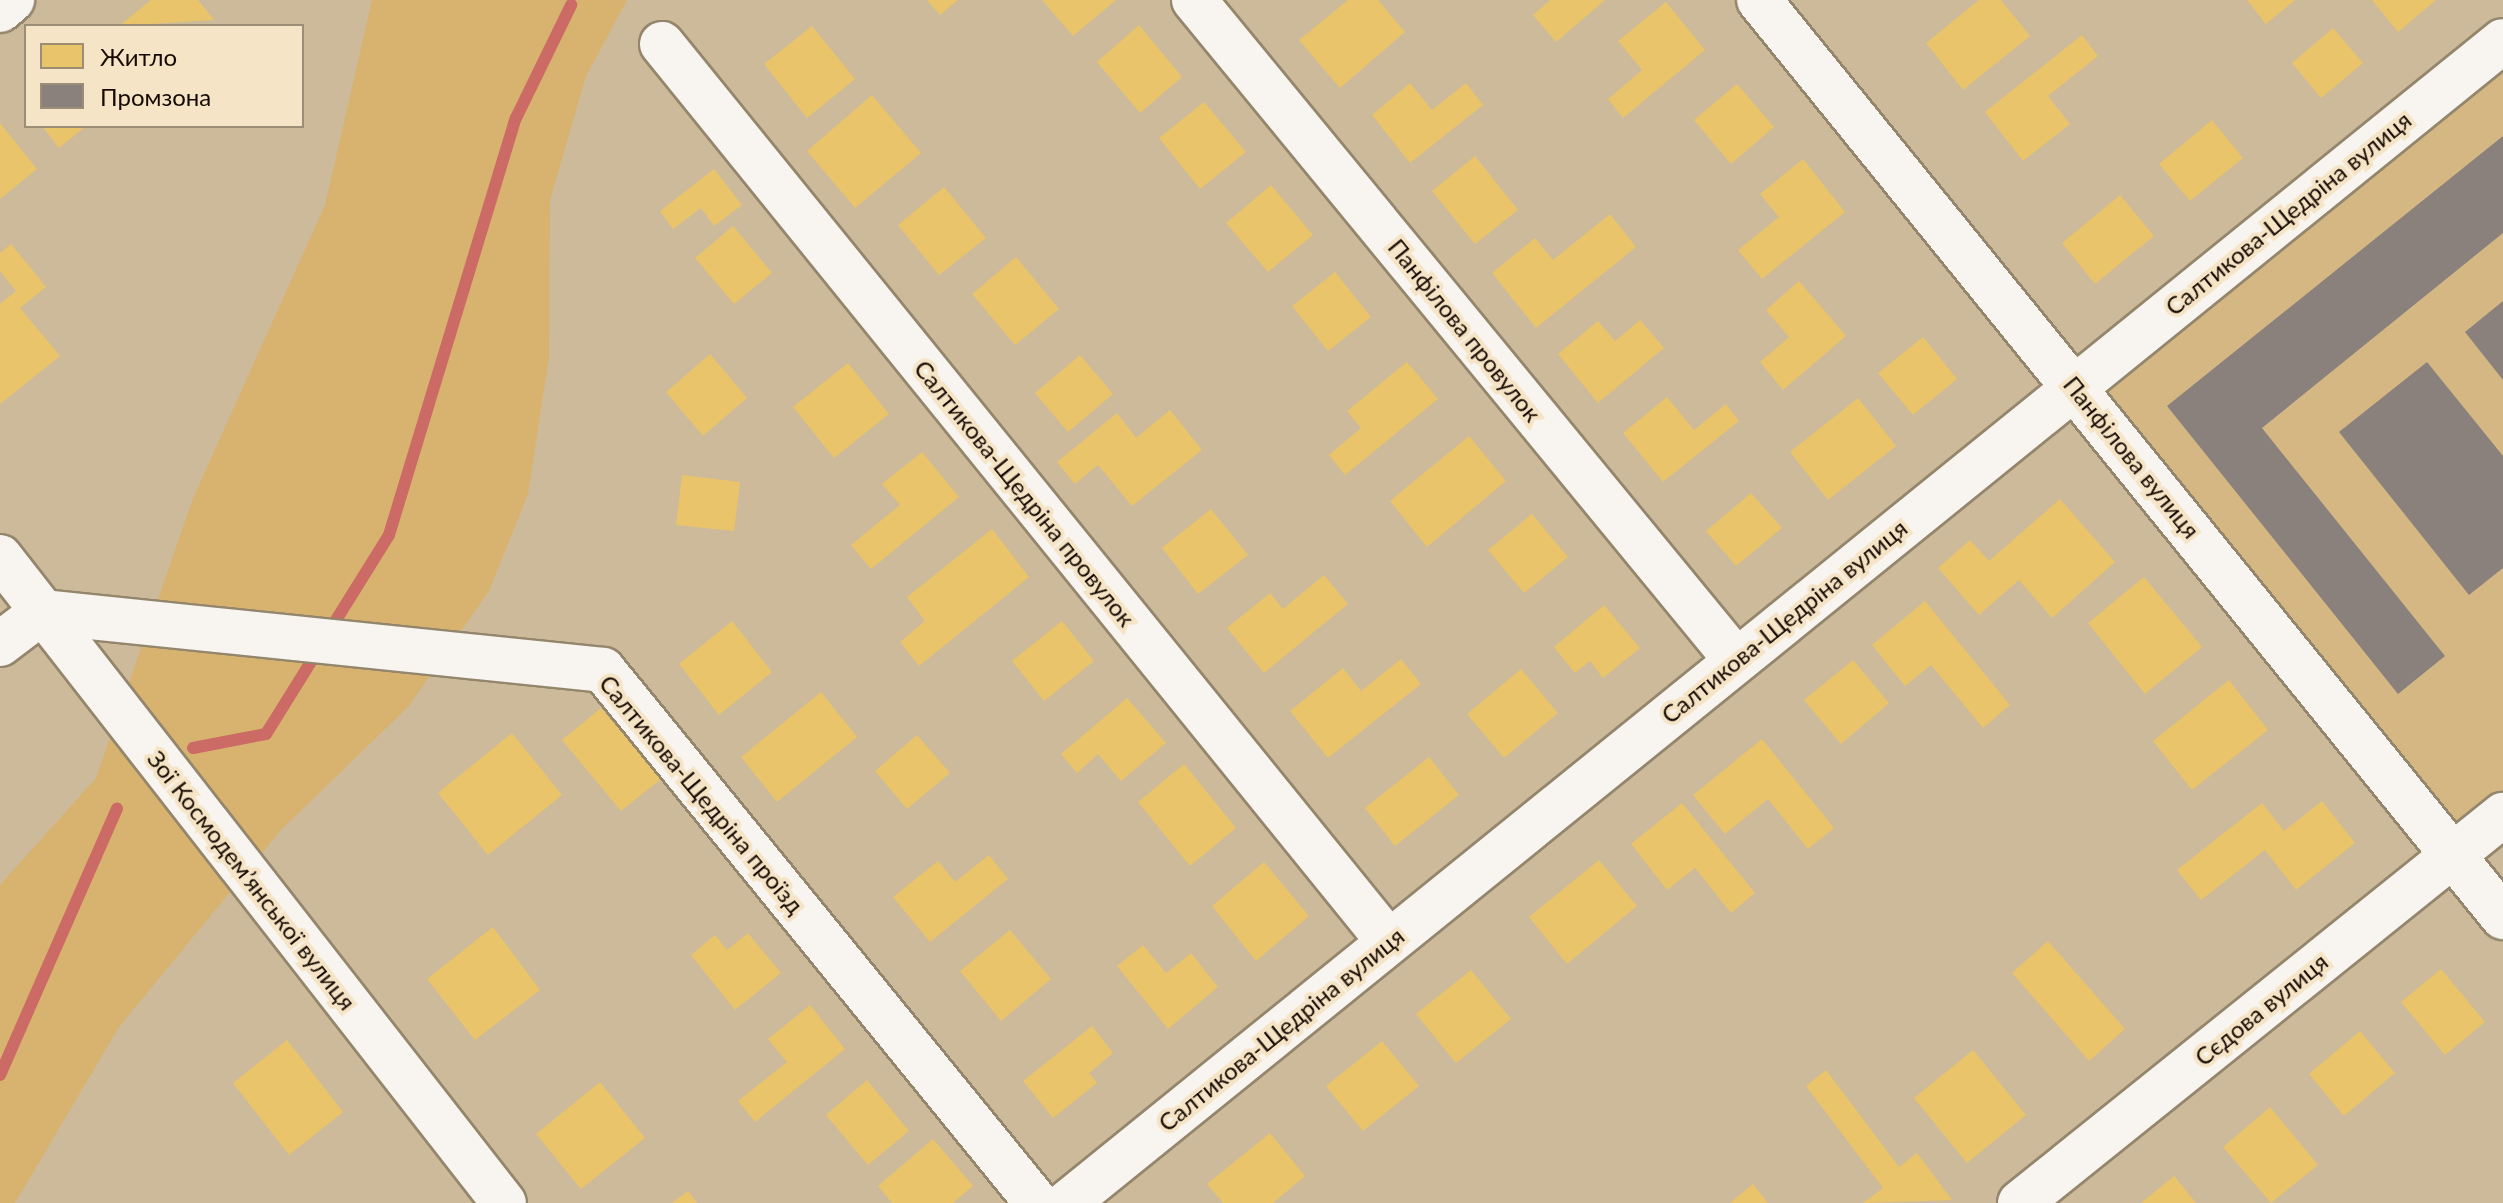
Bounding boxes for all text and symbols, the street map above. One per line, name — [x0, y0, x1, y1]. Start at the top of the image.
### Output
legend — [24, 24, 304, 128]
text: Житло — [100, 42, 177, 71]
text: Промзона — [100, 82, 211, 111]
street label: Салтикова-Щедріна вулиця — [2159, 105, 2417, 321]
street label: Панфілова провулок — [1383, 233, 1547, 427]
street label: Салтикова-Щедріна провулок — [909, 354, 1141, 632]
street label: Панфілова вулиця — [2058, 370, 2206, 544]
street label: Салтикова-Щедріна вулиця — [1655, 513, 1913, 729]
street label: Салтикова-Щедріна проїзд — [594, 669, 810, 919]
street label: Зої Космодем’янської вулиця — [142, 745, 362, 1015]
street label: Салтикова-Щедріна вулиця — [1152, 921, 1410, 1137]
street label: Сєдова вулиця — [2189, 947, 2333, 1071]

